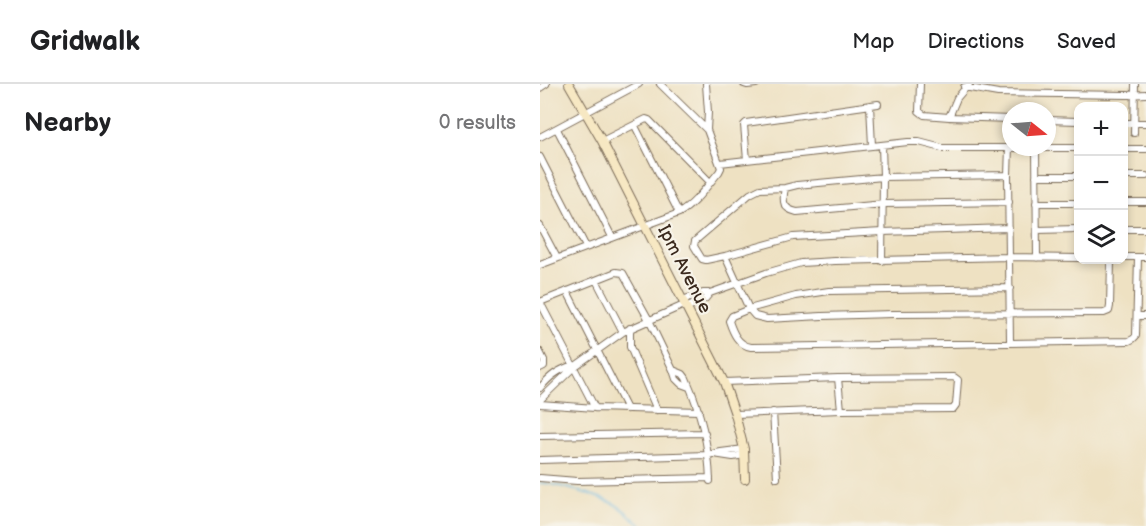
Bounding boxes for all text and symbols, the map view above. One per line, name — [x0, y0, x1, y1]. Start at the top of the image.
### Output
text: Gridwalk — [30, 25, 140, 58]
text: Map — [852, 29, 895, 54]
text: Directions — [928, 29, 1024, 54]
text: Saved — [1057, 29, 1116, 54]
north arrow — [1002, 102, 1056, 156]
map controls — [1074, 102, 1128, 264]
button: + — [1074, 102, 1128, 156]
text: Nearby — [24, 108, 111, 139]
text: 0 results — [439, 111, 516, 135]
button: − — [1074, 156, 1128, 210]
button: layers — [1074, 210, 1128, 264]
street label: Ipm Avenue — [653, 222, 716, 317]

